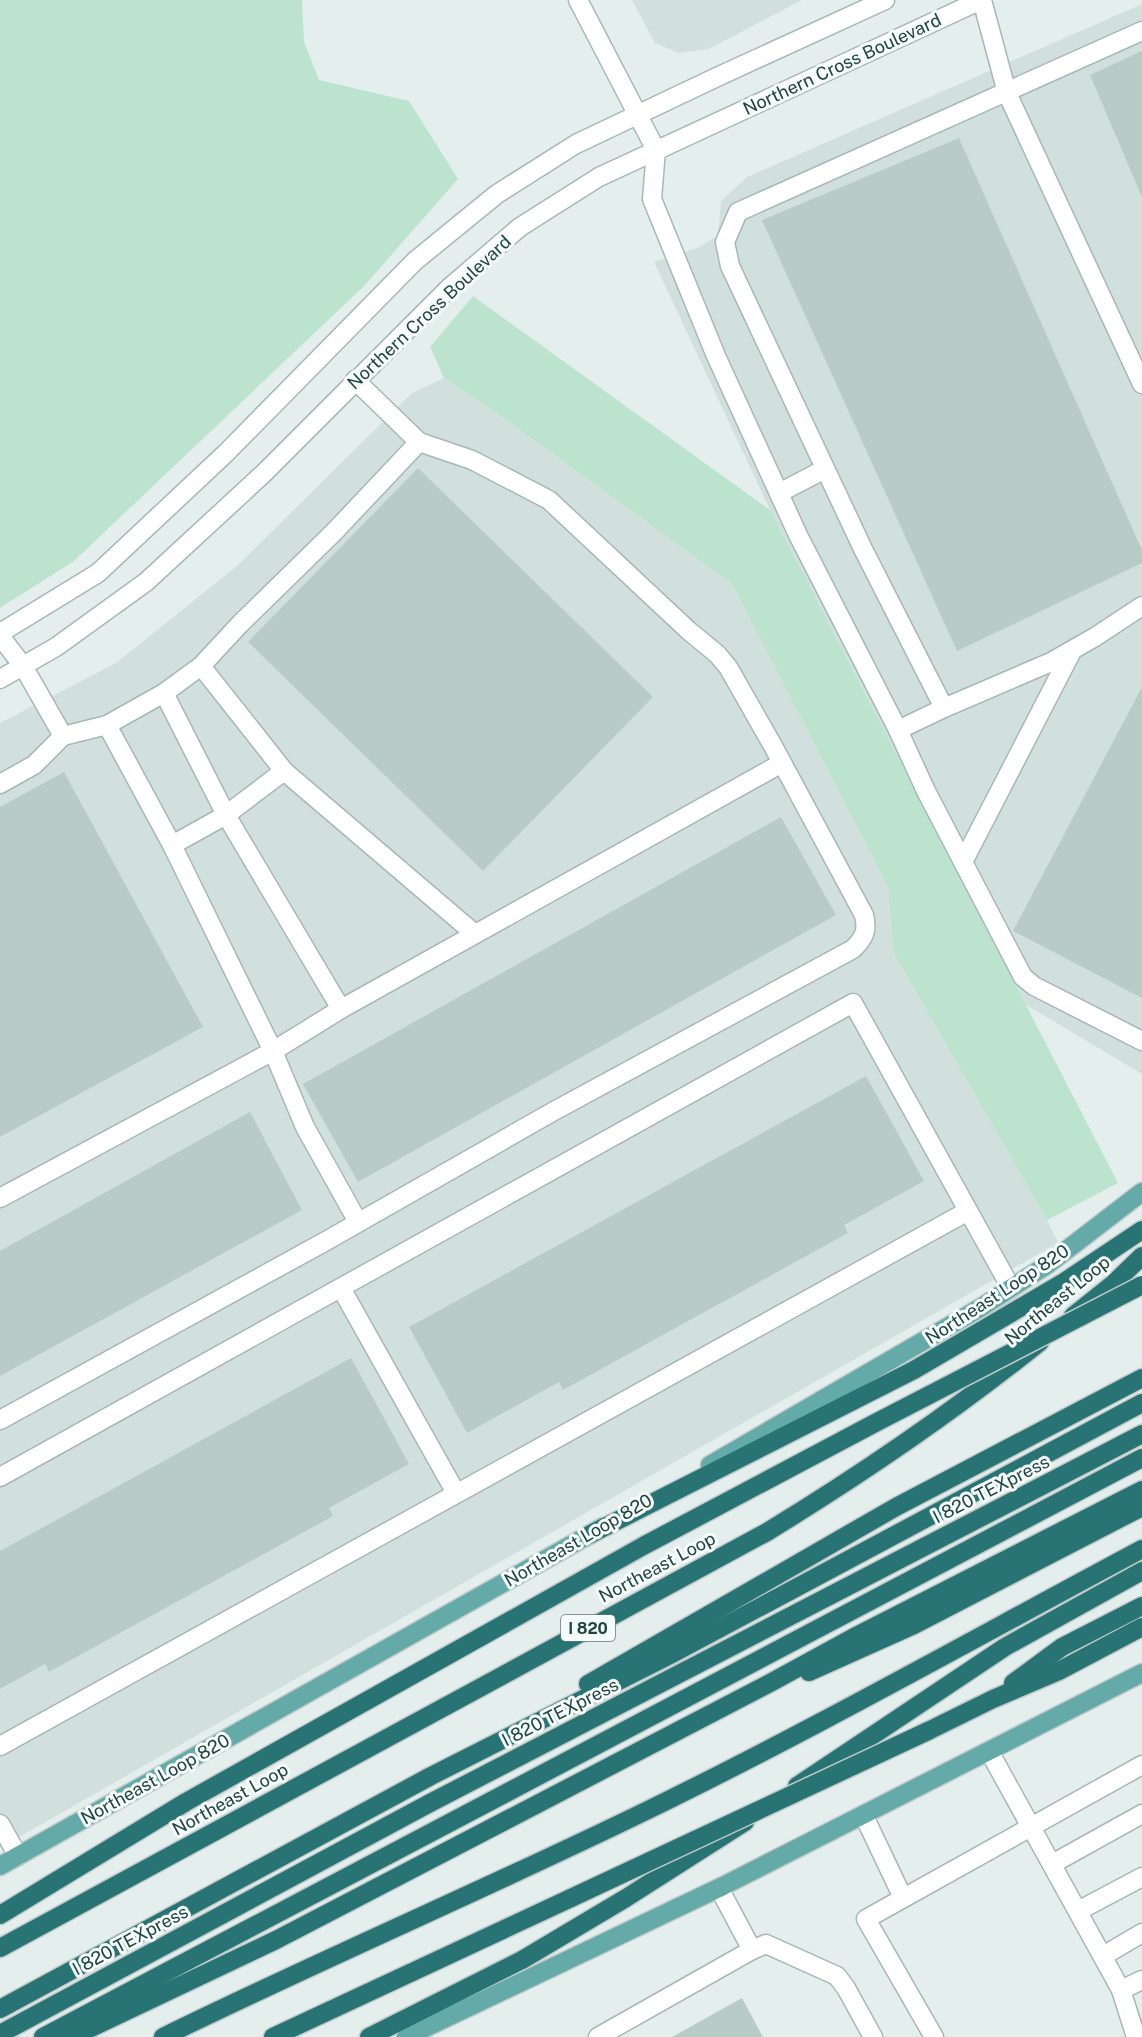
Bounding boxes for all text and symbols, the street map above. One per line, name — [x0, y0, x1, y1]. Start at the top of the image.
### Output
street label: Northern Cross Boulevard — [740, 9, 944, 119]
street label: Northern Cross Boulevard — [343, 231, 515, 393]
street label: Northeast Loop 820 — [921, 1239, 1073, 1349]
street label: Northeast Loop — [1000, 1251, 1114, 1349]
street label: I 820 TEXpress — [929, 1451, 1053, 1527]
street label: Northeast Loop 820 — [500, 1489, 656, 1591]
street label: Northeast Loop — [595, 1527, 719, 1607]
road number: I 820 — [561, 1615, 615, 1641]
street label: I 820 TEXpress — [498, 1674, 622, 1750]
street label: Northeast Loop 820 — [77, 1729, 233, 1829]
street label: Northeast Loop — [168, 1758, 292, 1840]
street label: I 820 TEXpress — [69, 1901, 191, 1979]

